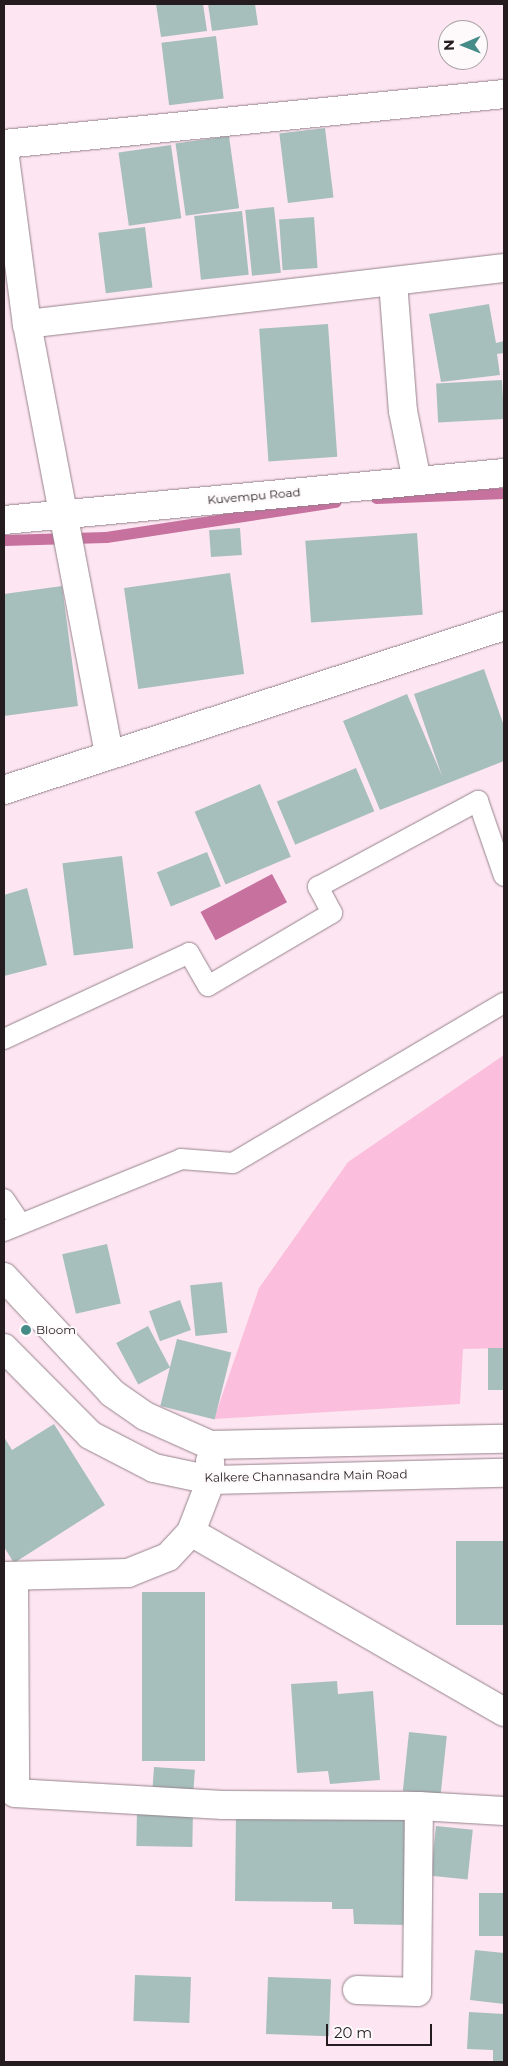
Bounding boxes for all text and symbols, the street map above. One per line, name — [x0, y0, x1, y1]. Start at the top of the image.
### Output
north arrow — [438, 20, 488, 70]
text: N — [440, 39, 458, 51]
street label: Kuvempu Road — [207, 485, 301, 507]
place label: Bloom — [36, 1323, 76, 1337]
marker: Bloom — [20, 1324, 32, 1336]
street label: Kalkere Channasandra Main Road — [204, 1467, 408, 1485]
scale bar — [328, 2014, 434, 2046]
text: 20 m — [334, 2023, 372, 2042]

